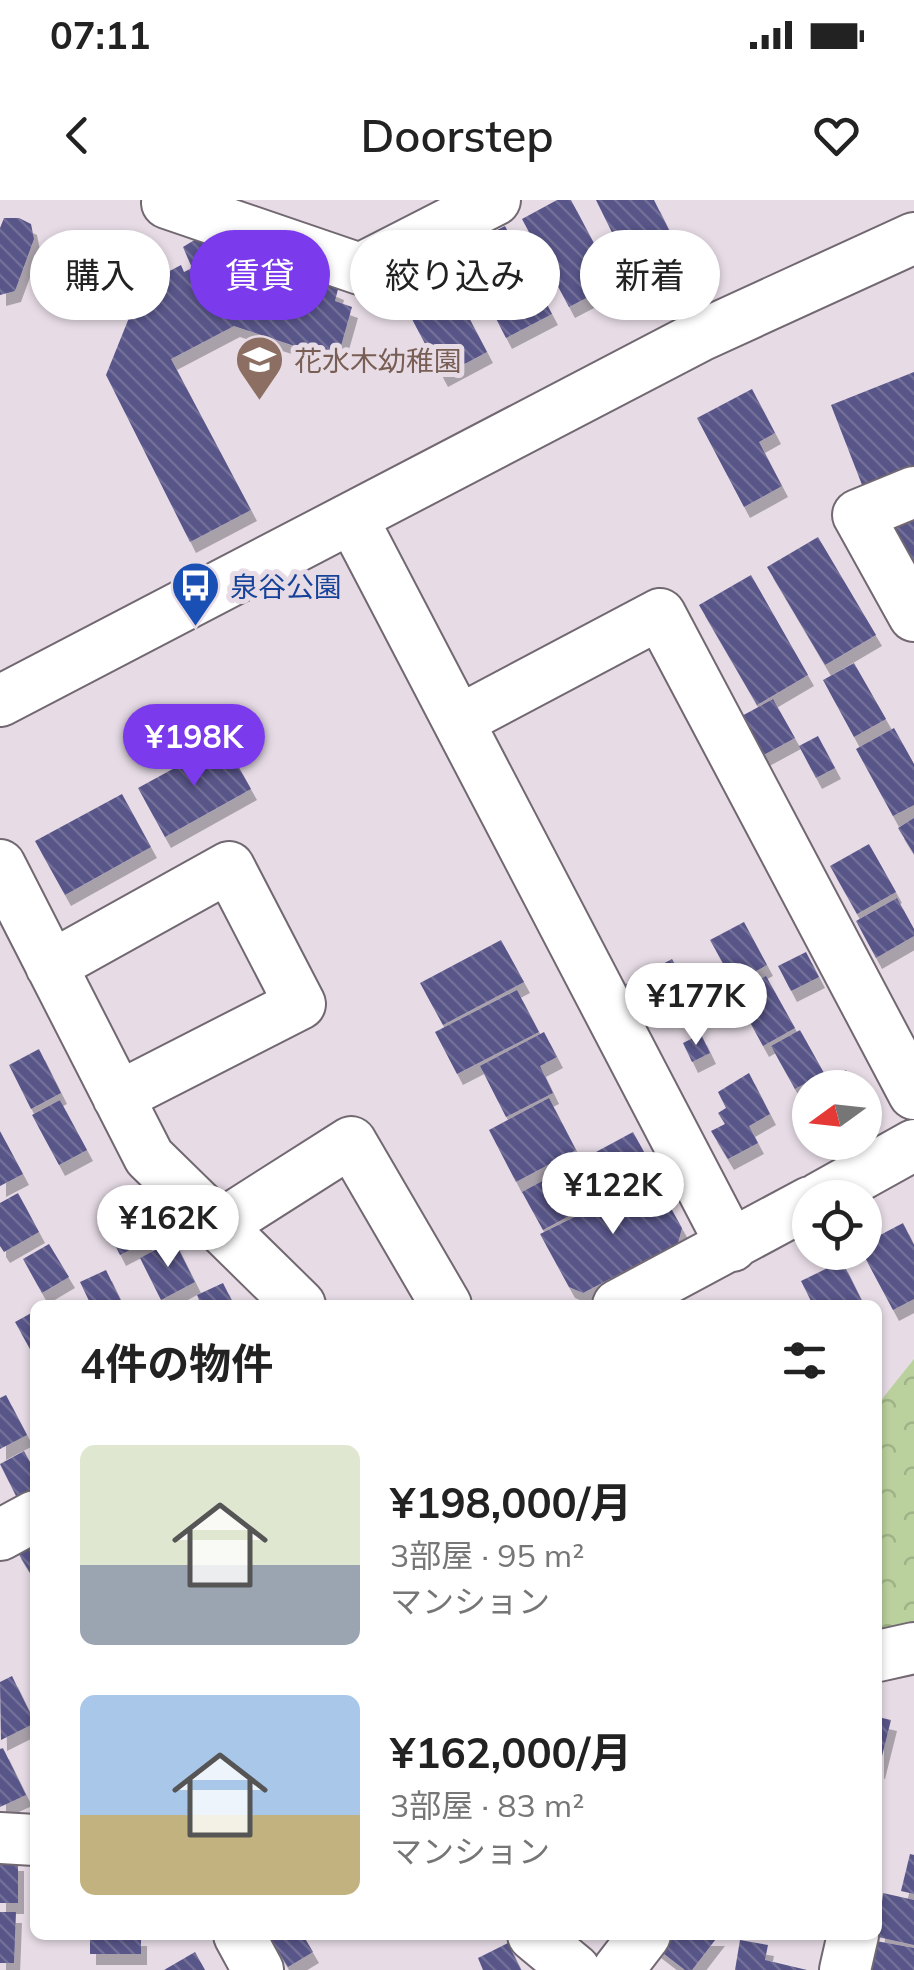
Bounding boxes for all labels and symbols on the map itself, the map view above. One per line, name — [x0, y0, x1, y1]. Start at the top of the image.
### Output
school or university icon: 花水木幼稚園 — [233, 334, 285, 402]
place label: 花水木幼稚園 — [294, 343, 462, 378]
bus stop icon: 泉谷公園 — [169, 560, 221, 628]
place label: 泉谷公園 — [230, 569, 342, 604]
pin: ¥198K — [124, 704, 264, 789]
pin: ¥177K — [626, 963, 766, 1048]
north arrow — [792, 1070, 882, 1160]
pin: ¥122K — [543, 1152, 683, 1237]
pin: ¥162K — [98, 1185, 238, 1270]

